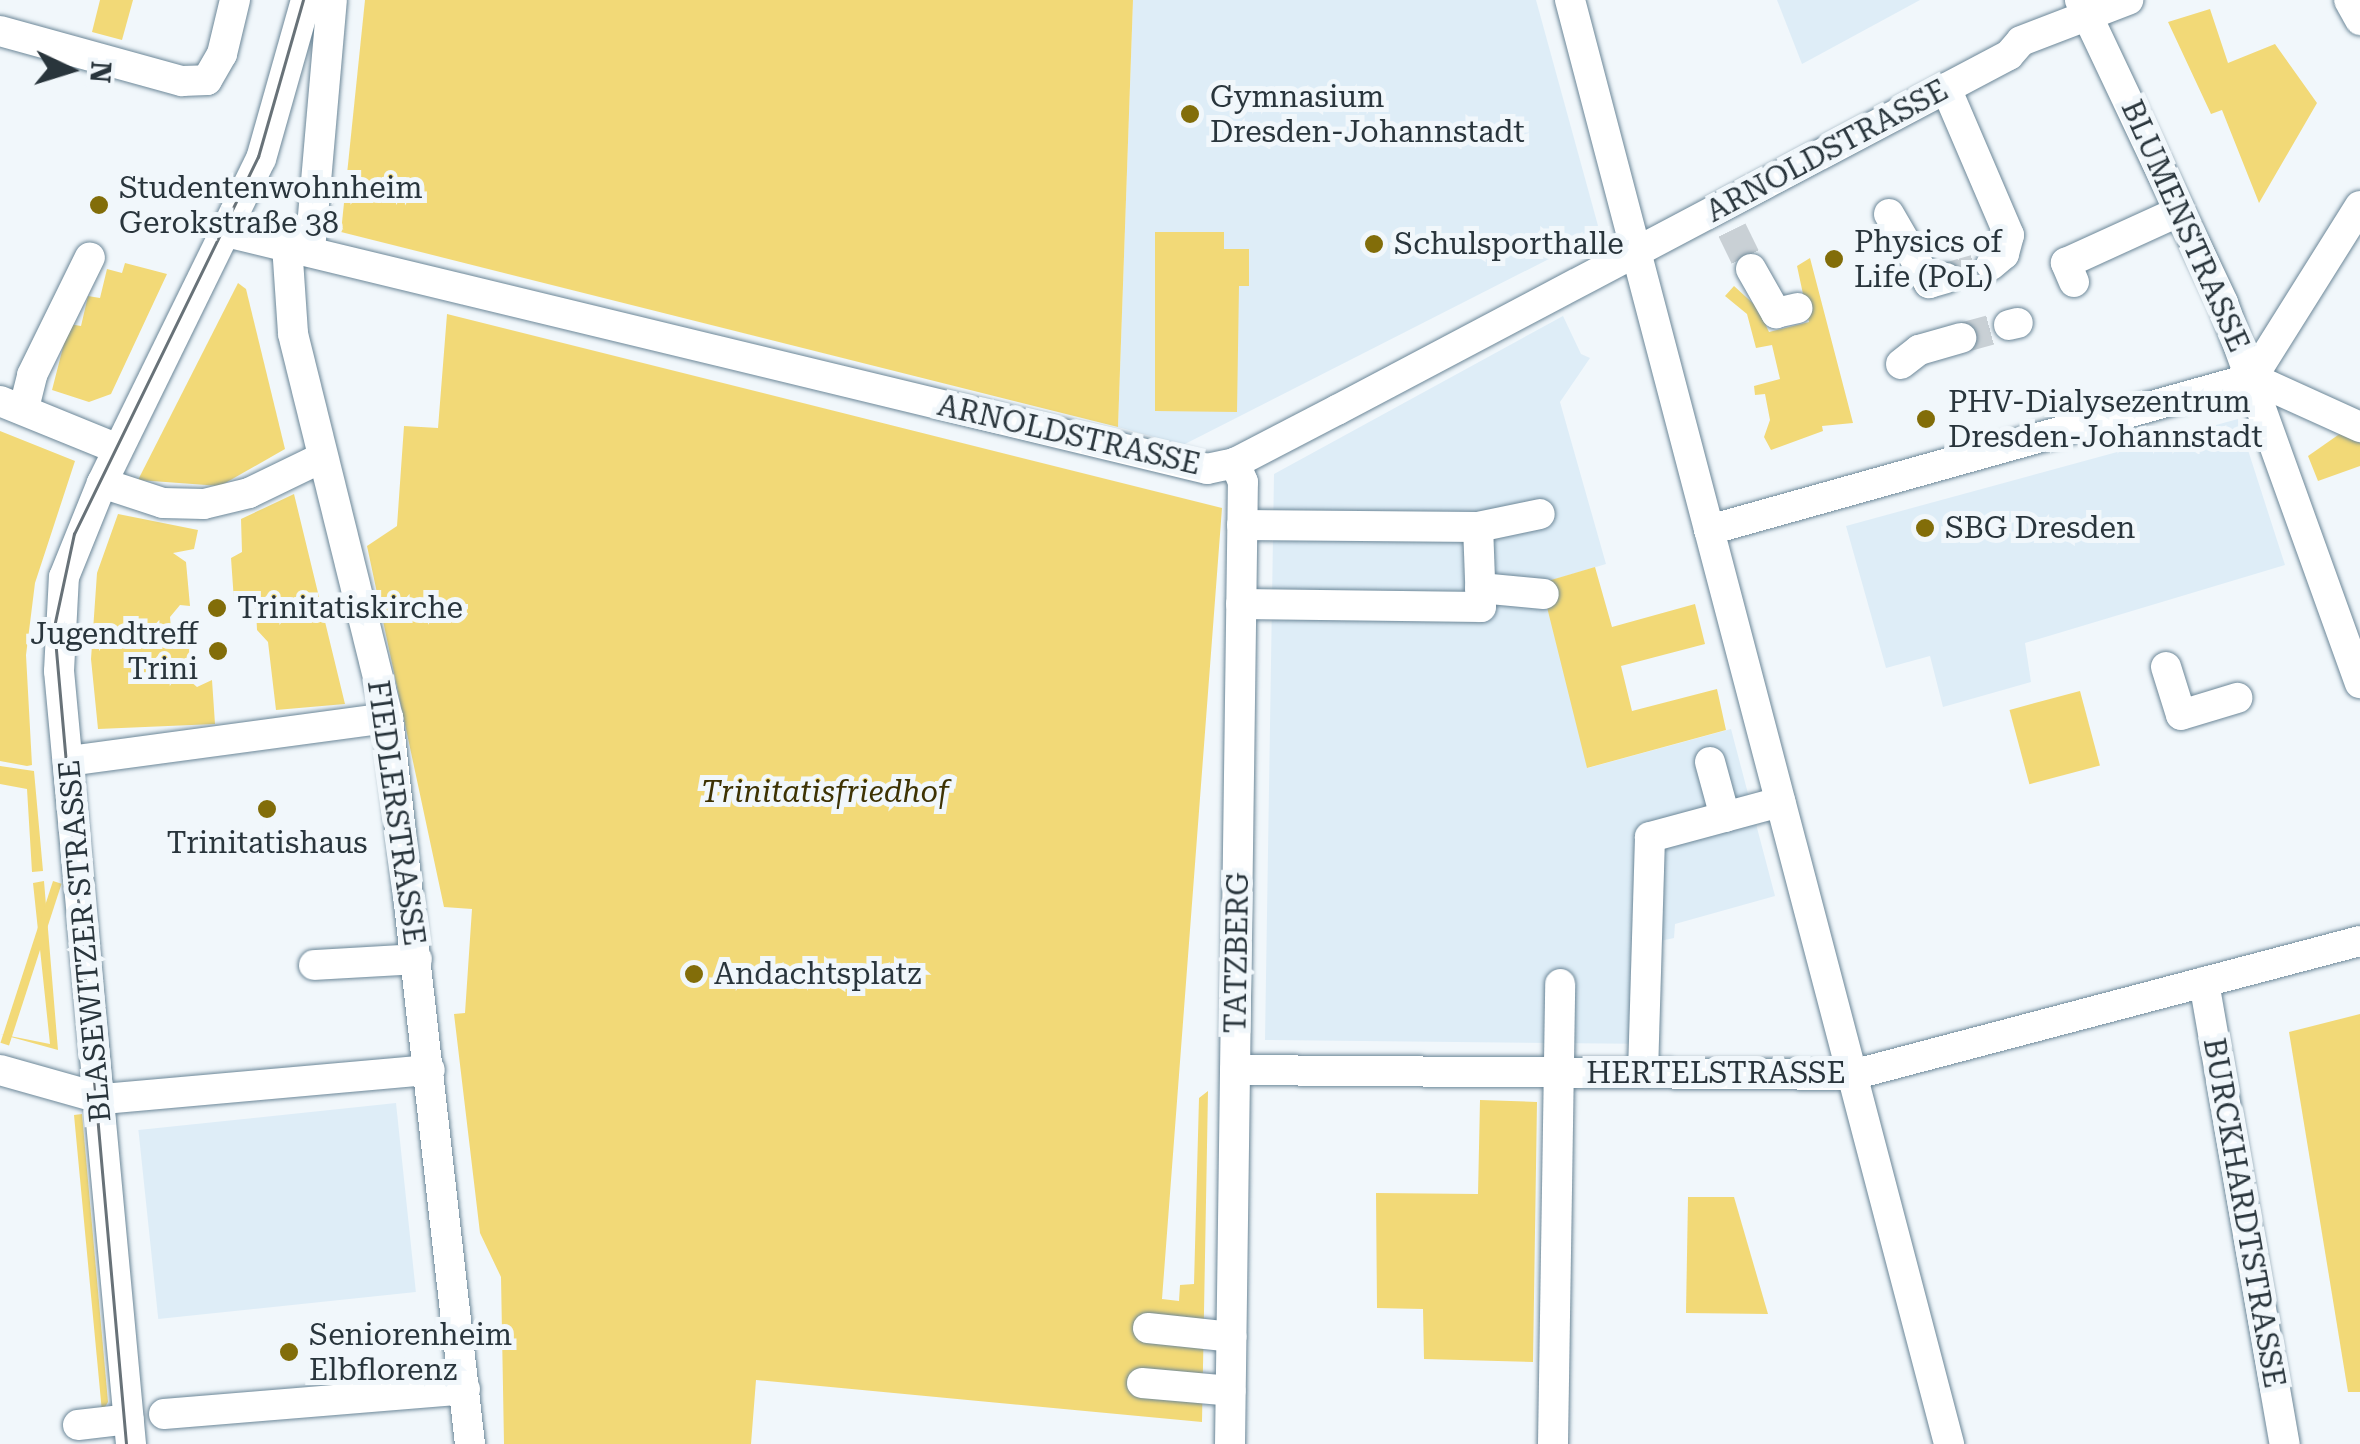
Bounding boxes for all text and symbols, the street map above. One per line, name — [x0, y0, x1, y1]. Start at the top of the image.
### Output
north arrow — [20, 20, 120, 120]
text: N — [83, 60, 118, 84]
street label: ARNOLDSTRASSE — [1700, 72, 1954, 230]
place label: Gymnasium Dresden-Johannstadt — [1210, 79, 1525, 150]
street label: BLUMENSTRASSE — [2113, 95, 2257, 357]
marker: Gymnasium Dresden-Johannstadt — [1179, 103, 1201, 125]
place label: Studentenwohnheim Gerokstraße 38 — [119, 170, 423, 240]
marker: Studentenwohnheim Gerokstraße 38 — [88, 194, 110, 216]
place label: Physics of Life (PoL) — [1854, 224, 2002, 294]
place label: Schulsporthalle — [1394, 226, 1624, 262]
marker: Schulsporthalle — [1363, 233, 1385, 255]
marker: Physics of Life (PoL) — [1823, 248, 1845, 270]
place label: PHV-Dialysezentrum Dresden-Johannstadt — [1948, 384, 2263, 454]
street label: ARNOLDSTRASSE — [934, 387, 1204, 483]
marker: PHV-Dialysezentrum Dresden-Johannstadt — [1913, 406, 1939, 432]
place label: SBG Dresden — [1945, 510, 2135, 546]
marker: SBG Dresden — [1914, 517, 1936, 539]
place label: Trinitatiskirche — [237, 590, 463, 626]
marker: Trinitatiskirche — [206, 597, 228, 619]
place label: Jugendtreff Trini — [30, 616, 198, 686]
marker: Jugendtreff Trini — [207, 640, 229, 662]
street label: FIEDLERSTRASSE — [360, 678, 432, 948]
street label: BLASEWITZER STRASSE — [51, 758, 119, 1124]
park label: Trinitatisfriedhof — [701, 774, 949, 810]
marker: Trinitatishaus — [256, 798, 278, 820]
place label: Trinitatishaus — [166, 825, 368, 861]
street label: TATZBERG — [1218, 872, 1256, 1034]
place label: Andachtsplatz — [714, 956, 921, 992]
marker: Andachtsplatz — [683, 963, 705, 985]
street label: BURCKHARDTSTRASSE — [2195, 1035, 2293, 1391]
street label: HERTELSTRASSE — [1586, 1055, 1846, 1091]
place label: Seniorenheim Elbflorenz — [309, 1317, 512, 1388]
marker: Seniorenheim Elbflorenz — [278, 1341, 300, 1363]

